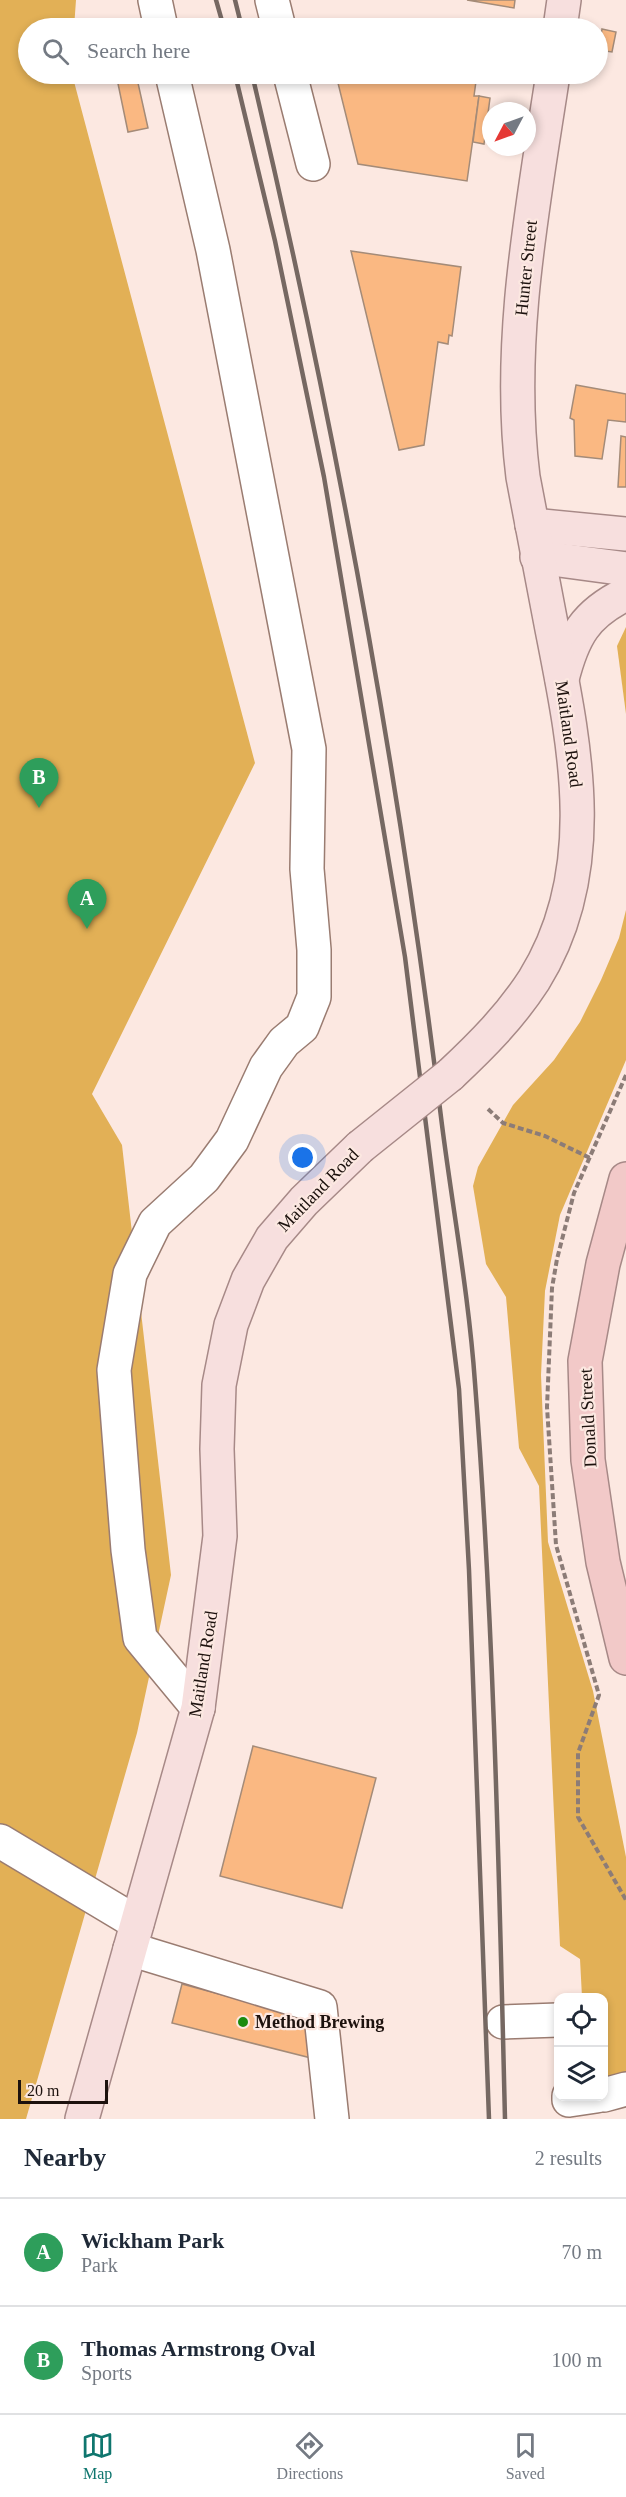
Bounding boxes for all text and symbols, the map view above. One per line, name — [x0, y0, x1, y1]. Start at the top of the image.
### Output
search box — [18, 18, 608, 84]
icon: search — [39, 35, 72, 68]
text: Search here — [87, 38, 190, 63]
north arrow — [482, 102, 536, 156]
street label: Hunter Street — [511, 219, 541, 317]
street label: Maitland Road — [552, 679, 586, 789]
pin: B — [20, 758, 58, 808]
pin: A — [68, 880, 106, 929]
your location — [288, 1143, 317, 1172]
street label: Maitland Road — [273, 1144, 363, 1236]
street label: Donald Street — [575, 1368, 601, 1468]
street label: Maitland Road — [185, 1609, 221, 1719]
map controls — [554, 1993, 608, 2101]
button: locate — [554, 1993, 608, 2047]
place label: Method Brewing — [255, 2012, 384, 2032]
marker: Method Brewing — [236, 2015, 250, 2029]
button: layers — [554, 2047, 608, 2101]
scale bar — [18, 2077, 108, 2104]
text: 20 m — [27, 2082, 59, 2099]
text: Nearby — [24, 2143, 106, 2172]
text: 2 results — [535, 2147, 602, 2169]
text: Wickham Park — [81, 2228, 224, 2253]
text: A — [36, 2241, 51, 2263]
text: 70 m — [561, 2241, 602, 2263]
text: Park — [81, 2254, 118, 2276]
text: Thomas Armstrong Oval — [81, 2336, 315, 2361]
text: B — [37, 2349, 50, 2371]
text: 100 m — [551, 2349, 602, 2371]
text: Sports — [81, 2362, 132, 2384]
tab: Map — [81, 2429, 114, 2483]
tab: Directions — [277, 2429, 343, 2483]
tab: Saved — [506, 2429, 545, 2483]

